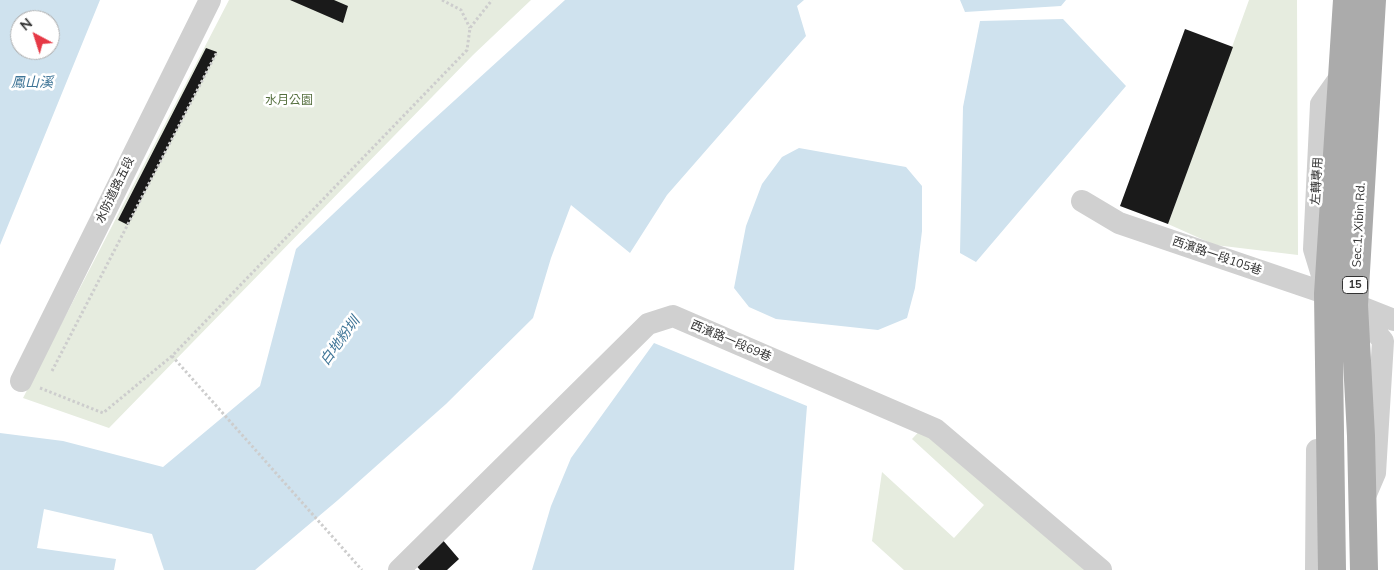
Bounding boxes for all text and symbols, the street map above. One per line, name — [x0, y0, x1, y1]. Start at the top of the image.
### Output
north arrow — [10, 10, 60, 60]
text: N — [16, 14, 36, 35]
water label: 鳳山溪 — [11, 75, 53, 91]
park label: 水月公園 — [265, 93, 313, 107]
street label: 水防道路五段 — [93, 154, 137, 226]
street label: 左轉專用 — [1309, 157, 1325, 205]
street label: Sec.1, Xibin Rd. — [1350, 182, 1368, 268]
street label: 西濱路一段105巷 — [1170, 234, 1264, 278]
road number: 15 — [1342, 276, 1368, 294]
water label: 白地粉圳 — [317, 313, 363, 369]
street label: 西濱路一段69巷 — [688, 317, 774, 365]

